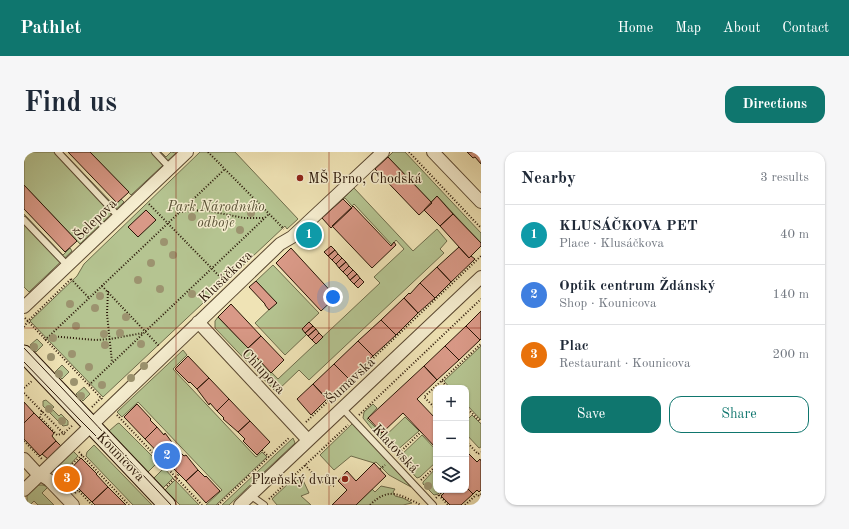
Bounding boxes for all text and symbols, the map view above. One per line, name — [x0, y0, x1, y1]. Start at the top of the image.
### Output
text: Pathlet — [20, 19, 81, 38]
text: Home — [618, 21, 653, 35]
text: Map — [675, 21, 701, 35]
text: About — [723, 21, 760, 35]
text: Contact — [782, 21, 829, 35]
button: Directions — [725, 86, 825, 123]
text: Find us — [24, 90, 117, 118]
place label: MŠ Brno, Chodská — [308, 169, 422, 186]
text: Nearby — [521, 170, 576, 187]
text: 3 results — [760, 171, 809, 184]
marker: MŠ Brno, Chodská — [295, 173, 305, 183]
street label: Šelepova — [70, 194, 120, 243]
park label: Park Národního odboje — [166, 200, 265, 231]
text: KLUSÁČKOVA PET — [559, 219, 698, 234]
pin: 1 — [296, 220, 322, 250]
text: 1 — [530, 228, 538, 241]
text: 40 m — [780, 228, 809, 241]
text: Place · Klusáčkova — [559, 237, 664, 250]
street label: Klusáčkova — [196, 248, 255, 306]
text: Optik centrum Ždánský — [559, 279, 716, 294]
your location — [323, 287, 343, 307]
text: 2 — [530, 288, 538, 301]
text: 140 m — [772, 288, 809, 301]
text: Shop · Kounicova — [559, 297, 656, 310]
text: Plac — [559, 339, 589, 354]
street label: Chlupova — [239, 347, 287, 397]
text: 3 — [530, 348, 538, 361]
text: 200 m — [772, 348, 809, 361]
street label: Šumavská — [321, 352, 378, 407]
text: Restaurant · Kounicova — [559, 357, 690, 370]
map controls — [433, 385, 469, 493]
button: + — [433, 385, 469, 421]
button: Save — [521, 396, 661, 433]
button: Share — [669, 396, 809, 433]
button: − — [433, 421, 469, 457]
street label: Klatovská — [370, 422, 421, 476]
street label: Kounicova — [93, 429, 147, 484]
pin: 2 — [154, 441, 180, 471]
button: layers — [433, 457, 469, 493]
pin: 3 — [54, 464, 80, 494]
place label: Plzeňský dvůr — [251, 473, 337, 487]
marker: Plzeňský dvůr — [340, 474, 350, 484]

